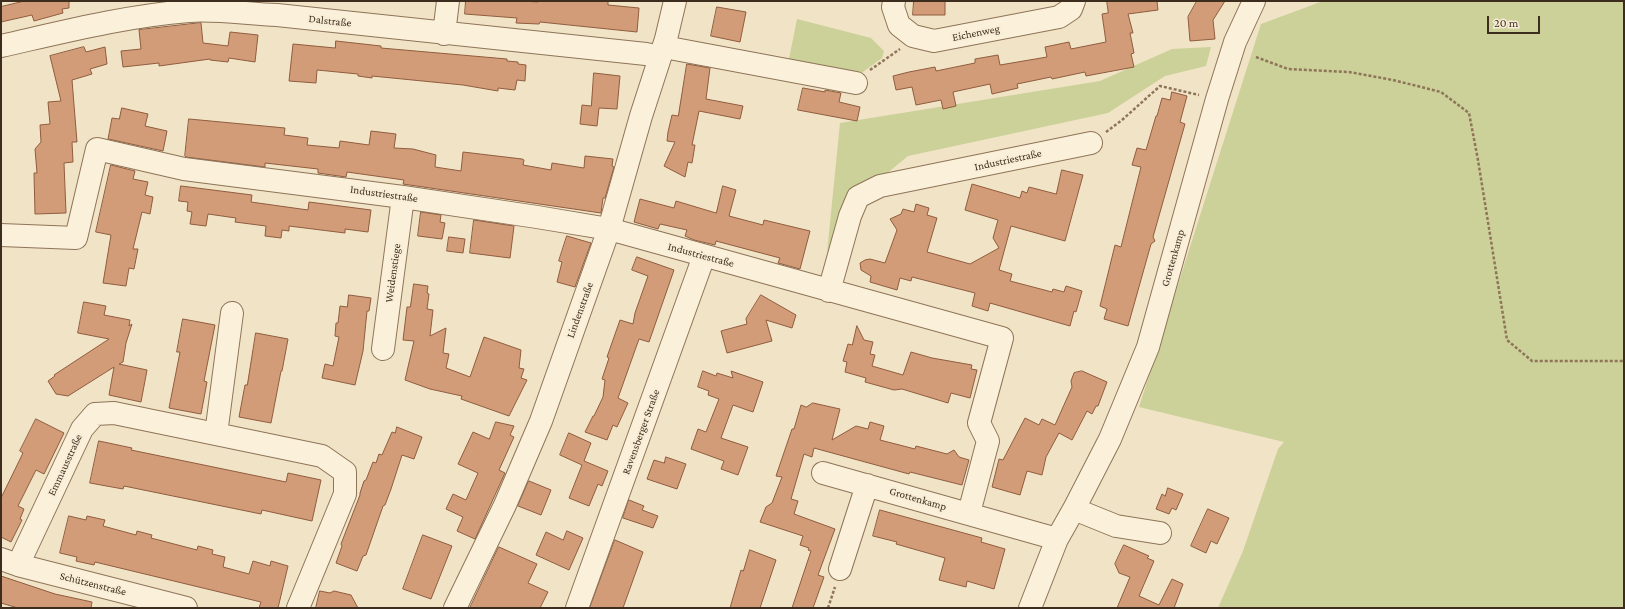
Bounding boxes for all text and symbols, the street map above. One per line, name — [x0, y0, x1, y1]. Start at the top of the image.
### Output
scale bar — [1489, 8, 1542, 34]
street label: Dalstraße — [308, 12, 352, 30]
text: 20 m — [1494, 16, 1518, 30]
street label: Eichenweg — [951, 22, 1001, 44]
street label: Industriestraße — [973, 146, 1043, 174]
street label: Industriestraße — [349, 183, 419, 205]
street label: Grottenkamp — [1159, 228, 1187, 288]
street label: Industriestraße — [666, 240, 736, 270]
street label: Weidenstiege — [382, 243, 404, 303]
street label: Lindenstraße — [564, 280, 596, 340]
street label: Ravensberger Straße — [619, 388, 663, 476]
street label: Emmausstraße — [45, 432, 85, 498]
street label: Grottenkamp — [888, 485, 948, 513]
street label: Schützenstraße — [58, 569, 128, 599]

